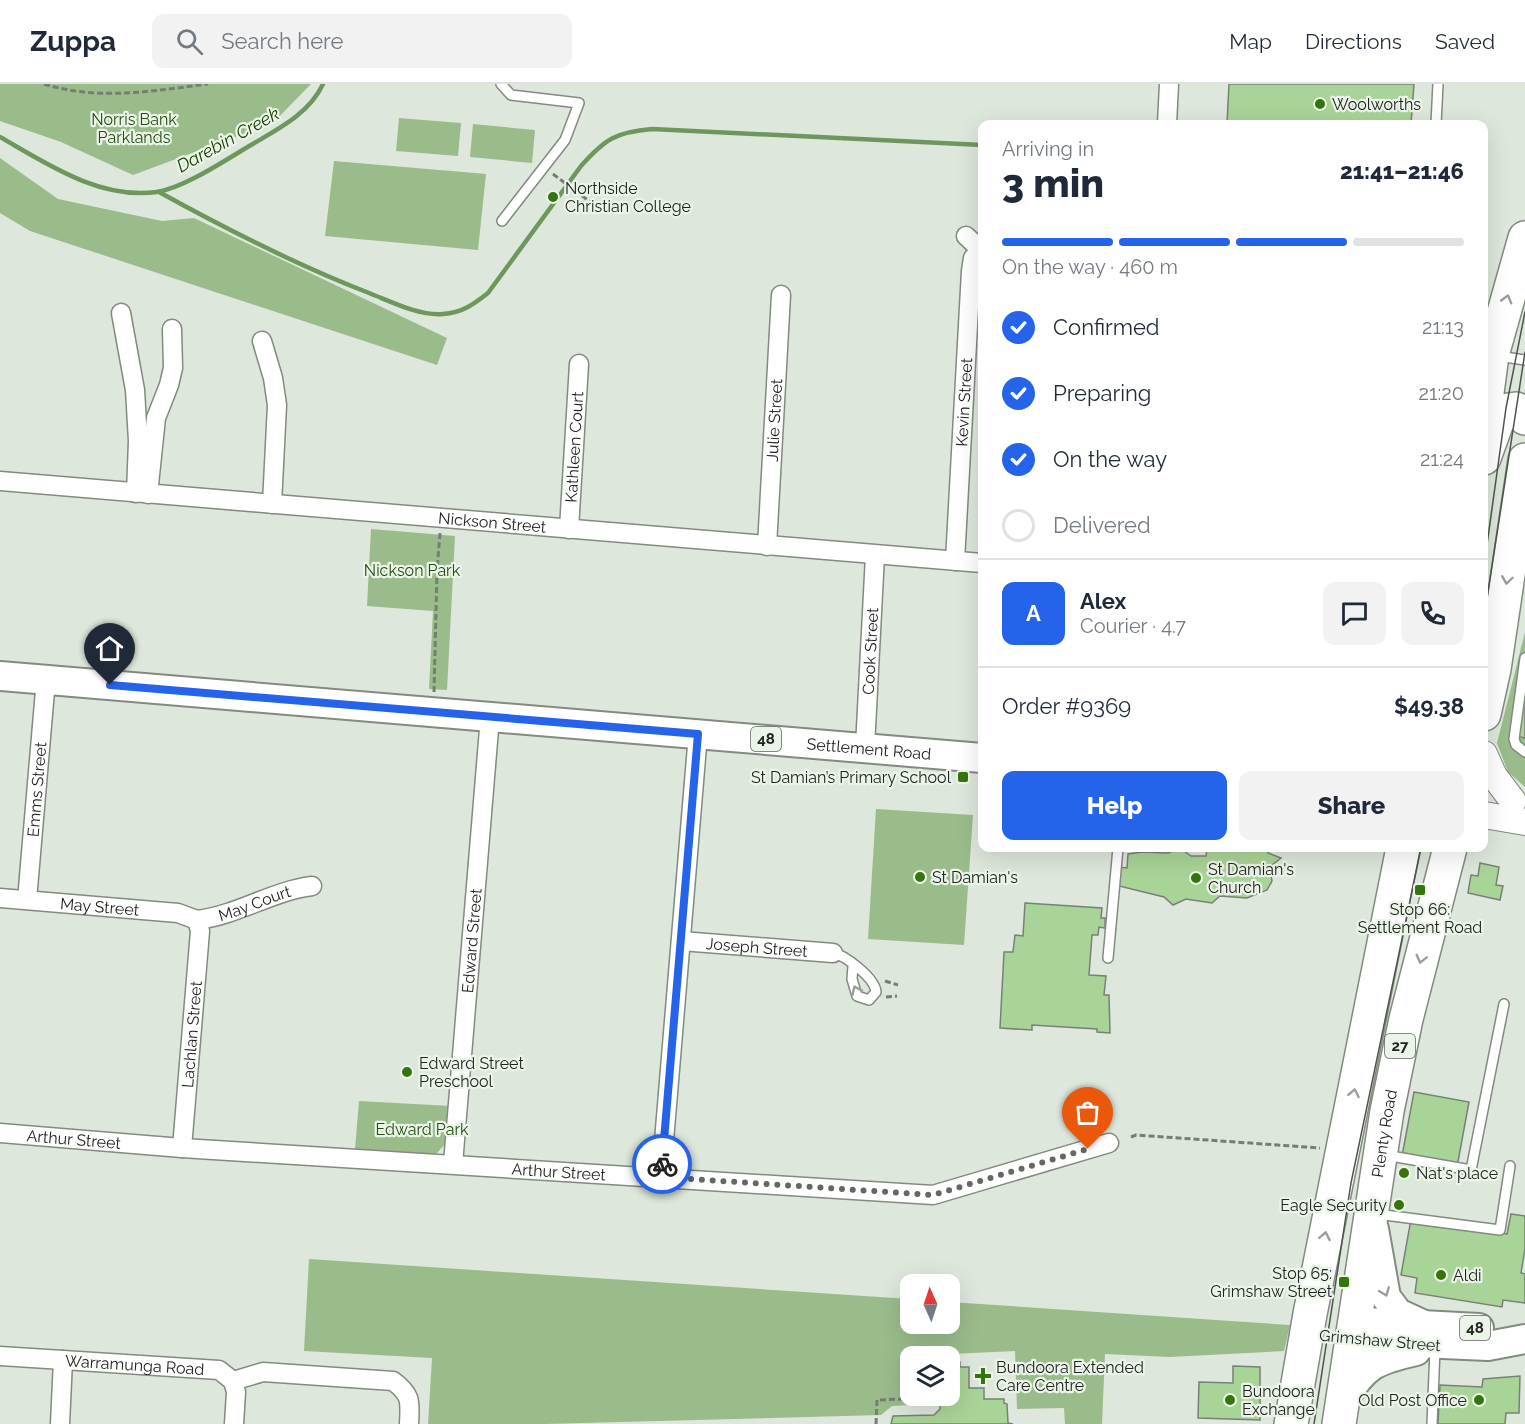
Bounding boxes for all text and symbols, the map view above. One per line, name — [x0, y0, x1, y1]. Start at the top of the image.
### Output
search box — [152, 14, 572, 68]
text: Zuppa — [30, 25, 116, 58]
icon: search — [173, 25, 206, 58]
text: Search here — [221, 28, 343, 54]
text: Map — [1229, 29, 1272, 54]
text: Directions — [1305, 29, 1402, 54]
text: Saved — [1435, 29, 1495, 54]
place label: Woolworths — [1332, 95, 1421, 114]
marker: Woolworths — [1313, 97, 1327, 111]
water label: Darebin Creek — [173, 102, 283, 176]
park label: Norris Bank Parklands — [91, 110, 177, 147]
text: Arriving in — [1002, 137, 1094, 161]
text: 21:41–21:46 — [1340, 158, 1464, 184]
text: 3 min — [1002, 160, 1104, 206]
place label: Northside Christian College — [565, 179, 691, 216]
marker: Northside Christian College — [546, 190, 560, 204]
text: On the way · 460 m — [1002, 255, 1178, 279]
one-way arrow — [1500, 294, 1512, 305]
icon: check — [1002, 311, 1035, 344]
text: Confirmed — [1053, 314, 1160, 340]
text: 21:13 — [1422, 315, 1464, 339]
street label: Kevin Street — [952, 357, 976, 447]
icon: check — [1002, 377, 1035, 410]
street label: Julie Street — [763, 378, 786, 462]
text: Preparing — [1053, 380, 1151, 406]
text: 21:20 — [1419, 381, 1464, 405]
street label: Kathleen Court — [562, 390, 587, 503]
icon: check — [1002, 443, 1035, 476]
text: On the way — [1053, 446, 1167, 472]
text: 21:24 — [1420, 447, 1464, 471]
street label: Nickson Street — [438, 509, 548, 537]
text: Delivered — [1053, 512, 1151, 538]
park label: Nickson Park — [364, 561, 461, 580]
one-way arrow — [1501, 575, 1513, 584]
button: chat — [1323, 582, 1386, 645]
button: phone — [1401, 582, 1464, 645]
text: Alex — [1080, 588, 1126, 614]
text: A — [1026, 600, 1041, 626]
street label: Cook Street — [859, 607, 882, 695]
text: Courier · 4.7 — [1080, 614, 1186, 638]
pin — [84, 623, 135, 685]
icon: home — [93, 632, 126, 665]
text: Order #9369 — [1002, 693, 1131, 719]
text: $49.38 — [1394, 693, 1464, 719]
road number: 48 — [751, 727, 781, 751]
street label: Settlement Road — [806, 734, 932, 764]
street label: Emms Street — [23, 741, 51, 838]
place label: St Damian’s Primary School — [751, 768, 952, 787]
marker: St Damian’s Primary School — [956, 770, 970, 784]
button: Help — [1002, 771, 1227, 840]
button: Share — [1239, 771, 1464, 840]
place label: St Damian's Church — [1208, 860, 1294, 897]
place label: St Damian's — [932, 868, 1018, 887]
marker: St Damian's — [913, 870, 927, 884]
marker: St Damian's Church — [1189, 871, 1203, 885]
street label: May Court — [216, 882, 294, 925]
marker: Stop 66: Settlement Road — [1413, 883, 1427, 897]
street label: Edward Street — [458, 887, 486, 994]
street label: May Street — [59, 894, 140, 920]
place label: Stop 66: Settlement Road — [1358, 900, 1482, 937]
street label: Joseph Street — [705, 934, 809, 961]
one-way arrow — [1416, 953, 1429, 963]
street label: Lachlan Street — [178, 980, 206, 1089]
one-way arrow — [851, 985, 863, 996]
road number: 27 — [1385, 1034, 1415, 1058]
place label: Edward Street Preschool — [419, 1054, 524, 1091]
marker: Edward Street Preschool — [400, 1065, 414, 1079]
pin — [1062, 1087, 1113, 1149]
one-way arrow — [1347, 1088, 1360, 1098]
street label: Plenty Road — [1368, 1088, 1401, 1179]
icon: bag — [1071, 1096, 1104, 1129]
park label: Edward Park — [375, 1120, 469, 1139]
street label: Arthur Street — [26, 1126, 122, 1153]
courier — [632, 1134, 692, 1194]
icon: bike — [646, 1148, 679, 1181]
street label: Arthur Street — [511, 1160, 607, 1185]
place label: Nat's place — [1416, 1164, 1498, 1183]
marker: Nat's place — [1397, 1166, 1411, 1180]
place label: Eagle Security — [1280, 1196, 1387, 1215]
marker: Eagle Security — [1392, 1198, 1406, 1212]
one-way arrow — [1318, 1231, 1331, 1241]
place label: Stop 65: Grimshaw Street — [1210, 1264, 1333, 1301]
place label: Aldi — [1453, 1266, 1482, 1285]
marker: Aldi — [1434, 1268, 1448, 1282]
north arrow — [900, 1274, 960, 1334]
map controls — [900, 1274, 960, 1406]
marker: Stop 65: Grimshaw Street — [1337, 1275, 1351, 1289]
one-way arrow — [1378, 1285, 1390, 1296]
road number: 48 — [1460, 1316, 1490, 1340]
street label: Grimshaw Street — [1318, 1326, 1442, 1355]
button: layers — [900, 1346, 960, 1406]
street label: Warramunga Road — [65, 1351, 205, 1379]
place label: Bundoora Extended Care Centre — [996, 1358, 1144, 1395]
marker: Bundoora Extended Care Centre — [974, 1367, 992, 1385]
place label: Bundoora Exchange — [1242, 1382, 1315, 1419]
place label: Old Post Office — [1358, 1391, 1467, 1410]
marker: Bundoora Exchange — [1223, 1393, 1237, 1407]
marker: Old Post Office — [1472, 1393, 1486, 1407]

